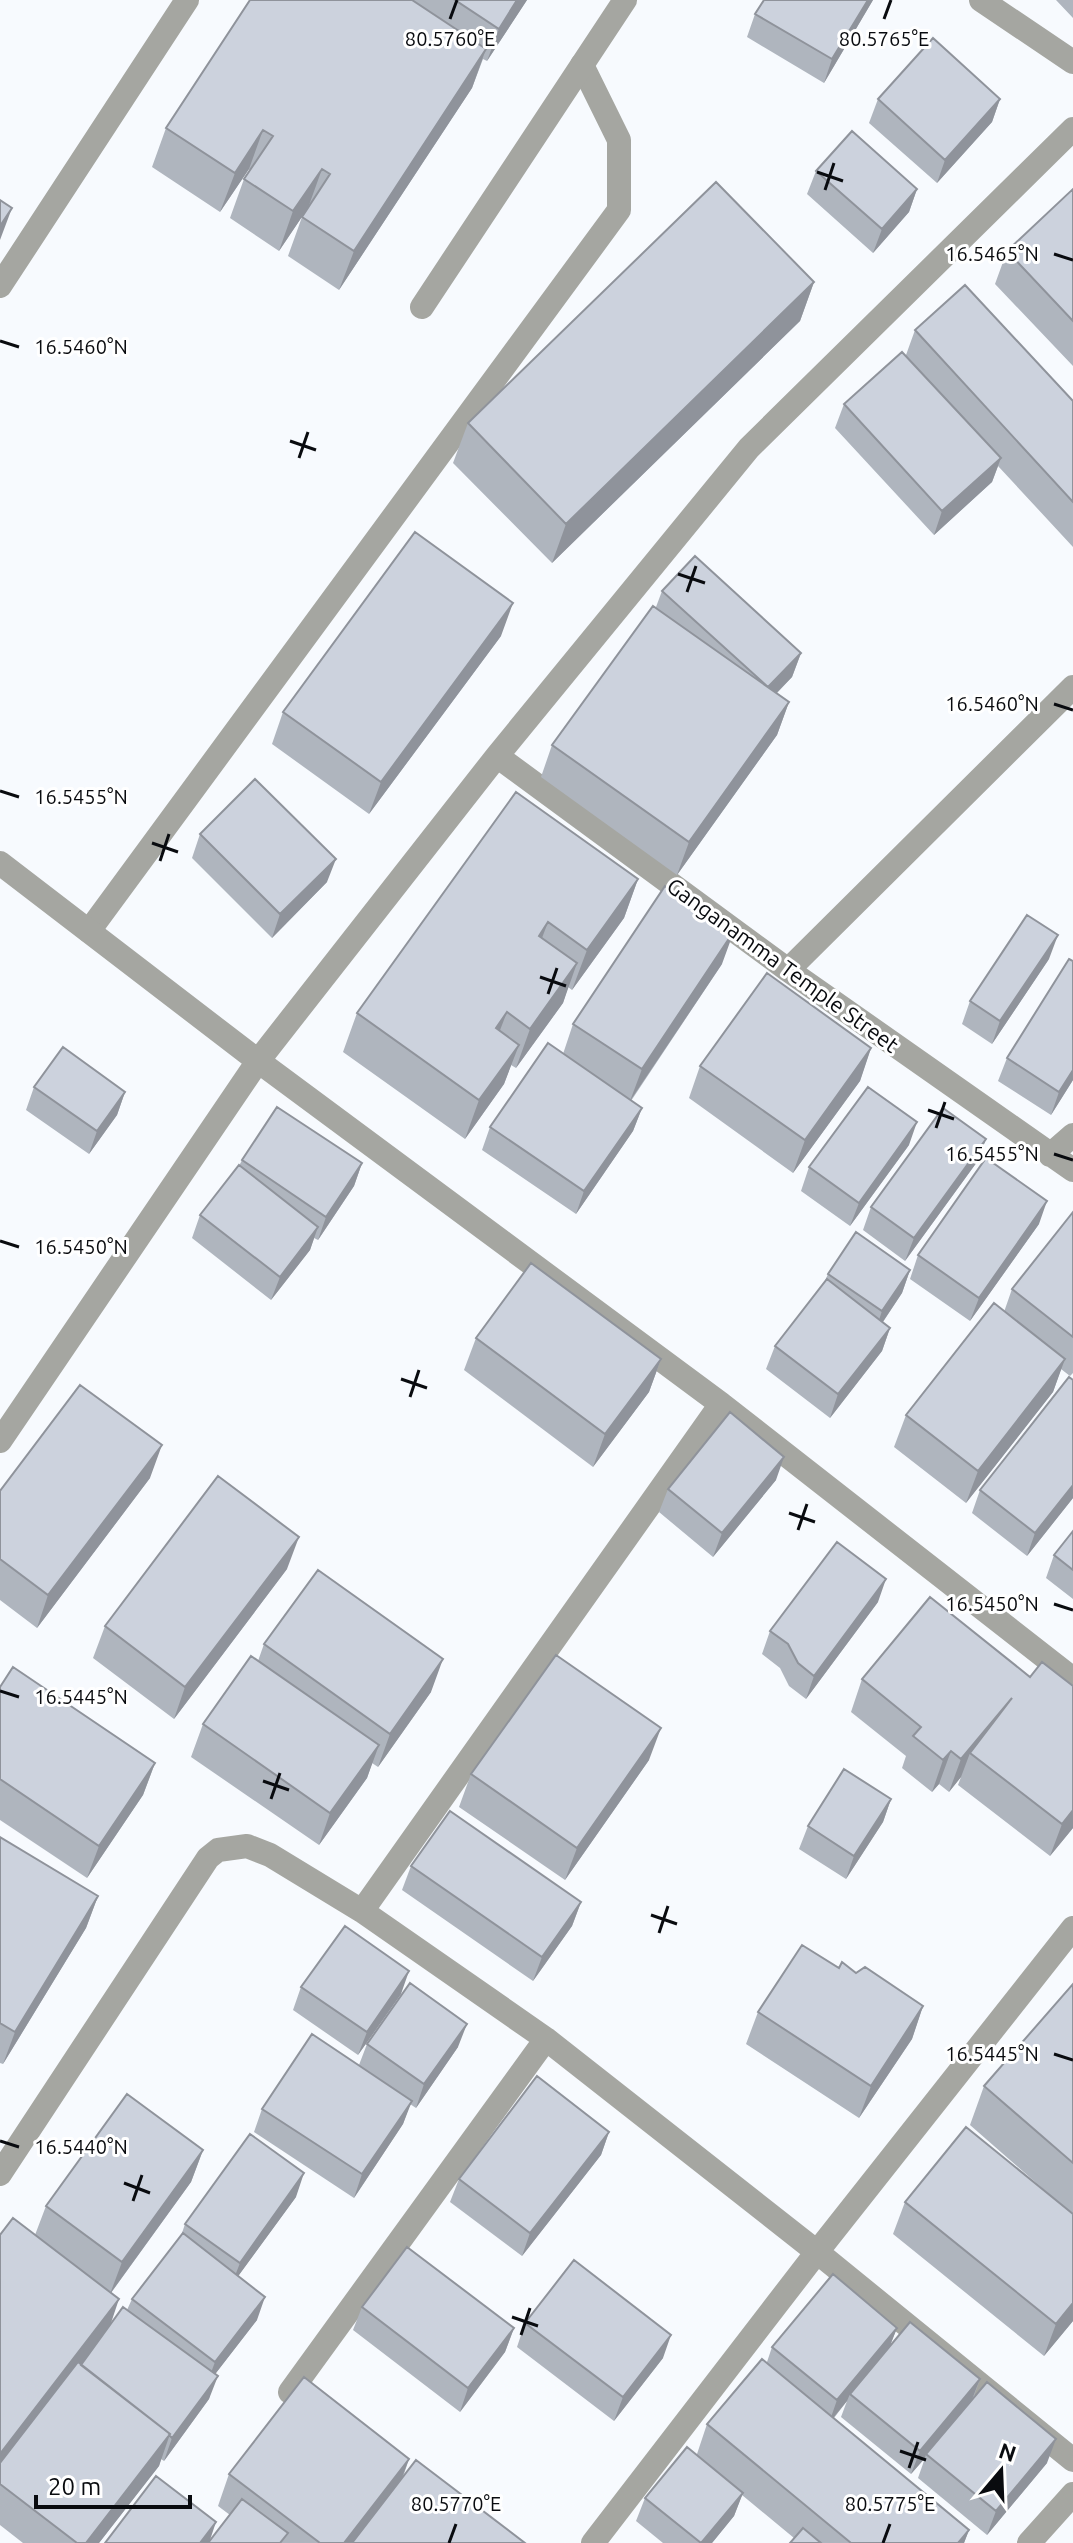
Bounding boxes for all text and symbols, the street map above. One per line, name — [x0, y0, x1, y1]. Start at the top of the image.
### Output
text: 80.5760°E — [405, 27, 495, 50]
text: 80.5765°E — [839, 27, 929, 50]
text: 16.5465°N — [945, 242, 1039, 265]
text: 16.5460°N — [34, 335, 128, 358]
text: 16.5460°N — [945, 692, 1039, 715]
text: 16.5455°N — [34, 785, 128, 808]
street label: Ganganamma Temple Street — [663, 872, 904, 1057]
text: 16.5455°N — [945, 1142, 1039, 1165]
text: 16.5450°N — [34, 1235, 128, 1258]
text: 16.5450°N — [945, 1592, 1039, 1615]
text: 16.5445°N — [34, 1685, 128, 1708]
text: 16.5445°N — [945, 2042, 1039, 2065]
text: 16.5440°N — [34, 2135, 128, 2158]
north arrow — [961, 2431, 1041, 2511]
text: N — [996, 2437, 1020, 2466]
scale bar — [36, 2459, 190, 2509]
text: 20 m — [48, 2473, 101, 2500]
text: 80.5770°E — [411, 2492, 501, 2515]
text: 80.5775°E — [845, 2492, 935, 2515]

